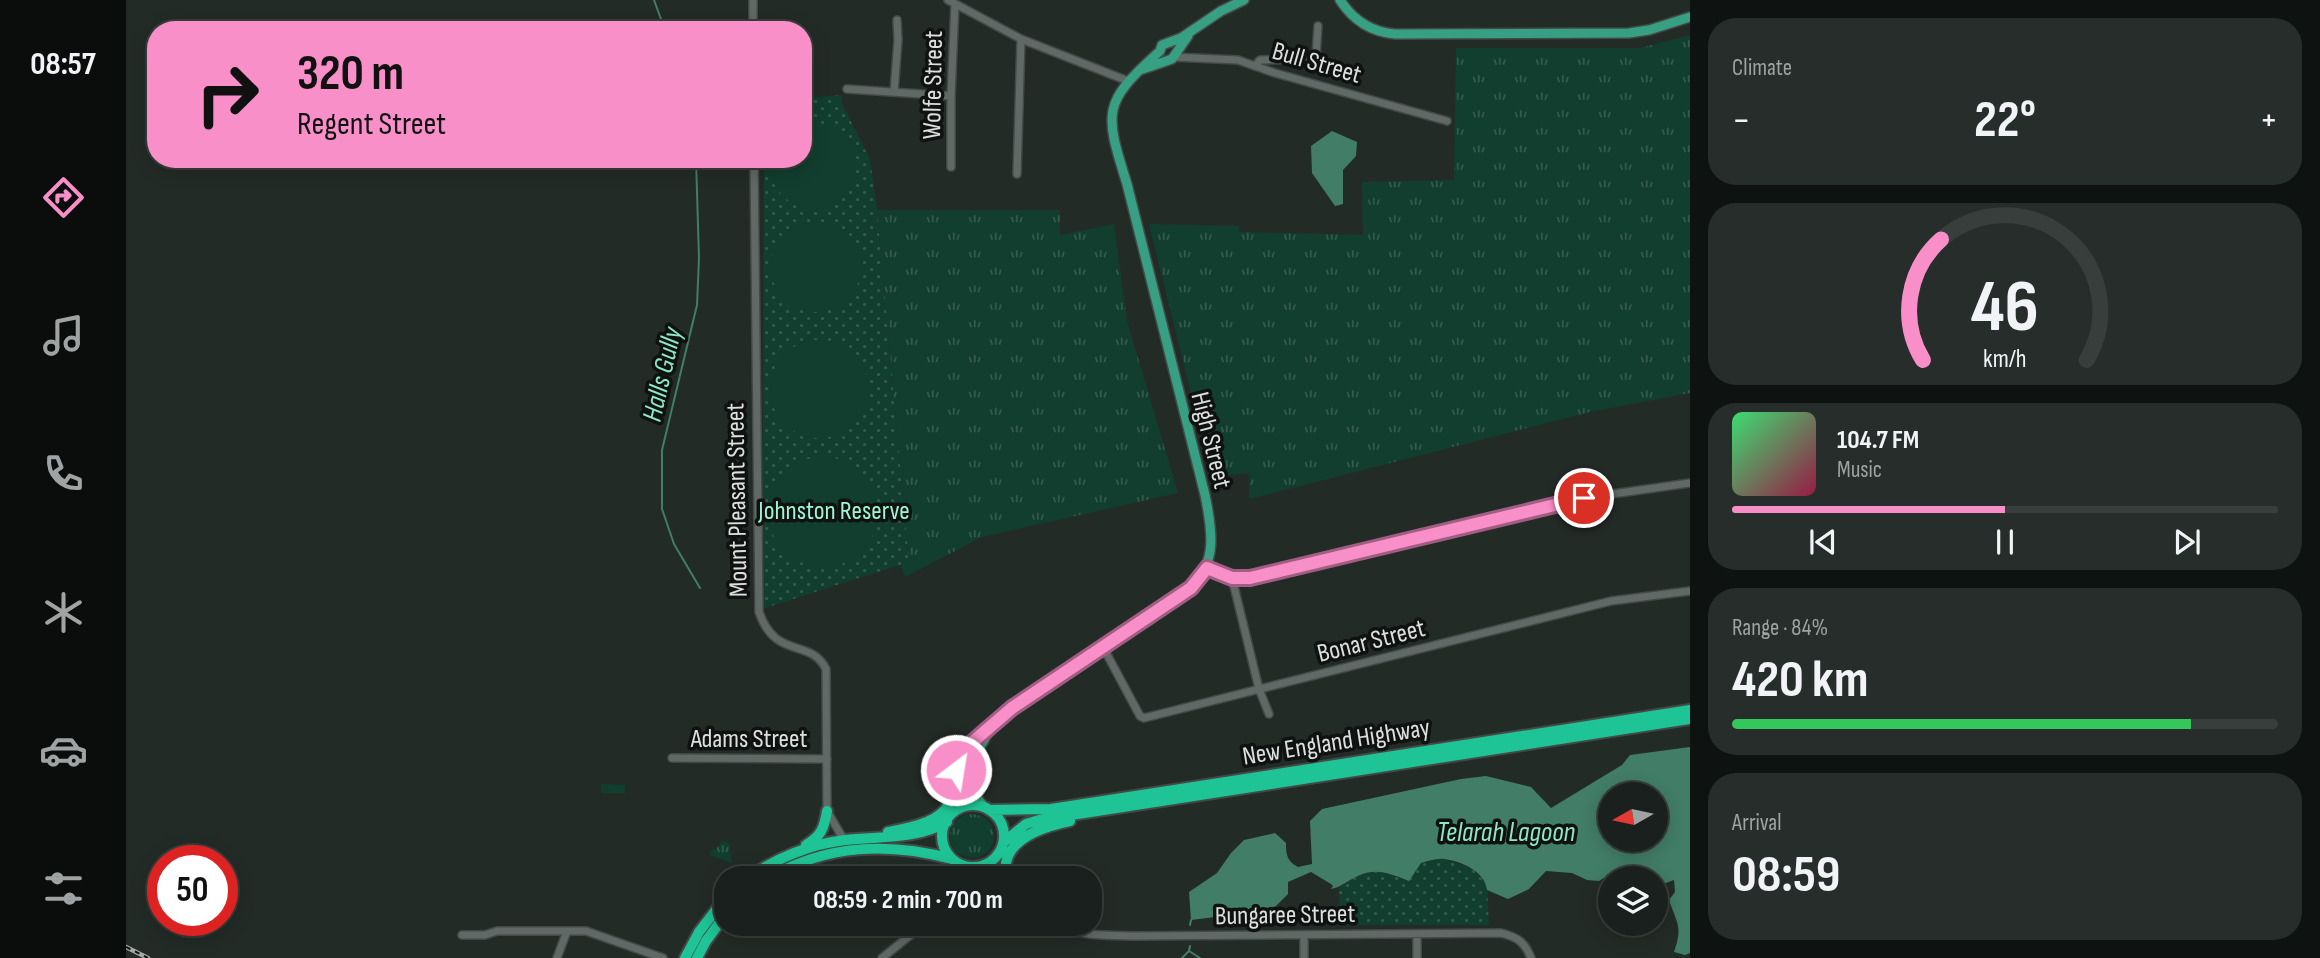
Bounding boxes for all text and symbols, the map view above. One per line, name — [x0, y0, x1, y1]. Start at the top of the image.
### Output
street label: Wolfe Street — [917, 30, 950, 140]
street label: Bull Street — [1269, 36, 1365, 91]
text: 08:57 — [30, 45, 96, 84]
text: 320 m — [297, 45, 404, 104]
icon: right — [182, 49, 273, 140]
text: Climate — [1732, 54, 1792, 82]
text: 22° — [1974, 89, 2036, 152]
text: − — [1732, 98, 1751, 143]
text: + — [2259, 98, 2278, 143]
text: Regent Street — [297, 105, 446, 144]
icon: directions — [39, 173, 88, 222]
text: 46 — [1971, 264, 2039, 352]
icon: music — [39, 311, 88, 360]
water label: Halls Gully — [636, 323, 690, 425]
text: km/h — [1983, 344, 2027, 375]
street label: High Street — [1184, 389, 1238, 492]
street label: Mount Pleasant Street — [720, 403, 755, 597]
text: 104.7 FM — [1837, 425, 1919, 456]
icon: phone — [39, 449, 88, 498]
text: Music — [1837, 456, 1882, 484]
pin — [1554, 468, 1614, 528]
icon: arrive — [1565, 479, 1603, 517]
park label: Johnston Reserve — [757, 496, 910, 527]
icon: previous — [1804, 523, 1842, 561]
icon: pause — [1986, 523, 2024, 561]
icon: next — [2168, 523, 2206, 561]
icon: climate — [39, 588, 88, 637]
street label: Bonar Street — [1314, 613, 1429, 670]
text: Range · 84% — [1732, 614, 1828, 642]
text: 420 km — [1732, 649, 1868, 712]
street label: New England Highway — [1240, 712, 1432, 773]
street label: Adams Street — [690, 724, 807, 755]
icon: car — [39, 726, 88, 775]
position arrow — [919, 733, 993, 807]
north arrow — [1598, 782, 1668, 852]
map controls — [1598, 782, 1668, 936]
text: Arrival — [1732, 809, 1781, 837]
water label: Telarah Lagoon — [1437, 816, 1576, 849]
text: 08:59 — [1732, 844, 1840, 907]
speed limit sign: 50 — [147, 845, 238, 936]
icon: filters — [39, 864, 88, 913]
button: layers — [1598, 866, 1668, 936]
text: 08:59 · 2 min · 700 m — [813, 885, 1003, 916]
street label: Bungaree Street — [1214, 899, 1356, 932]

